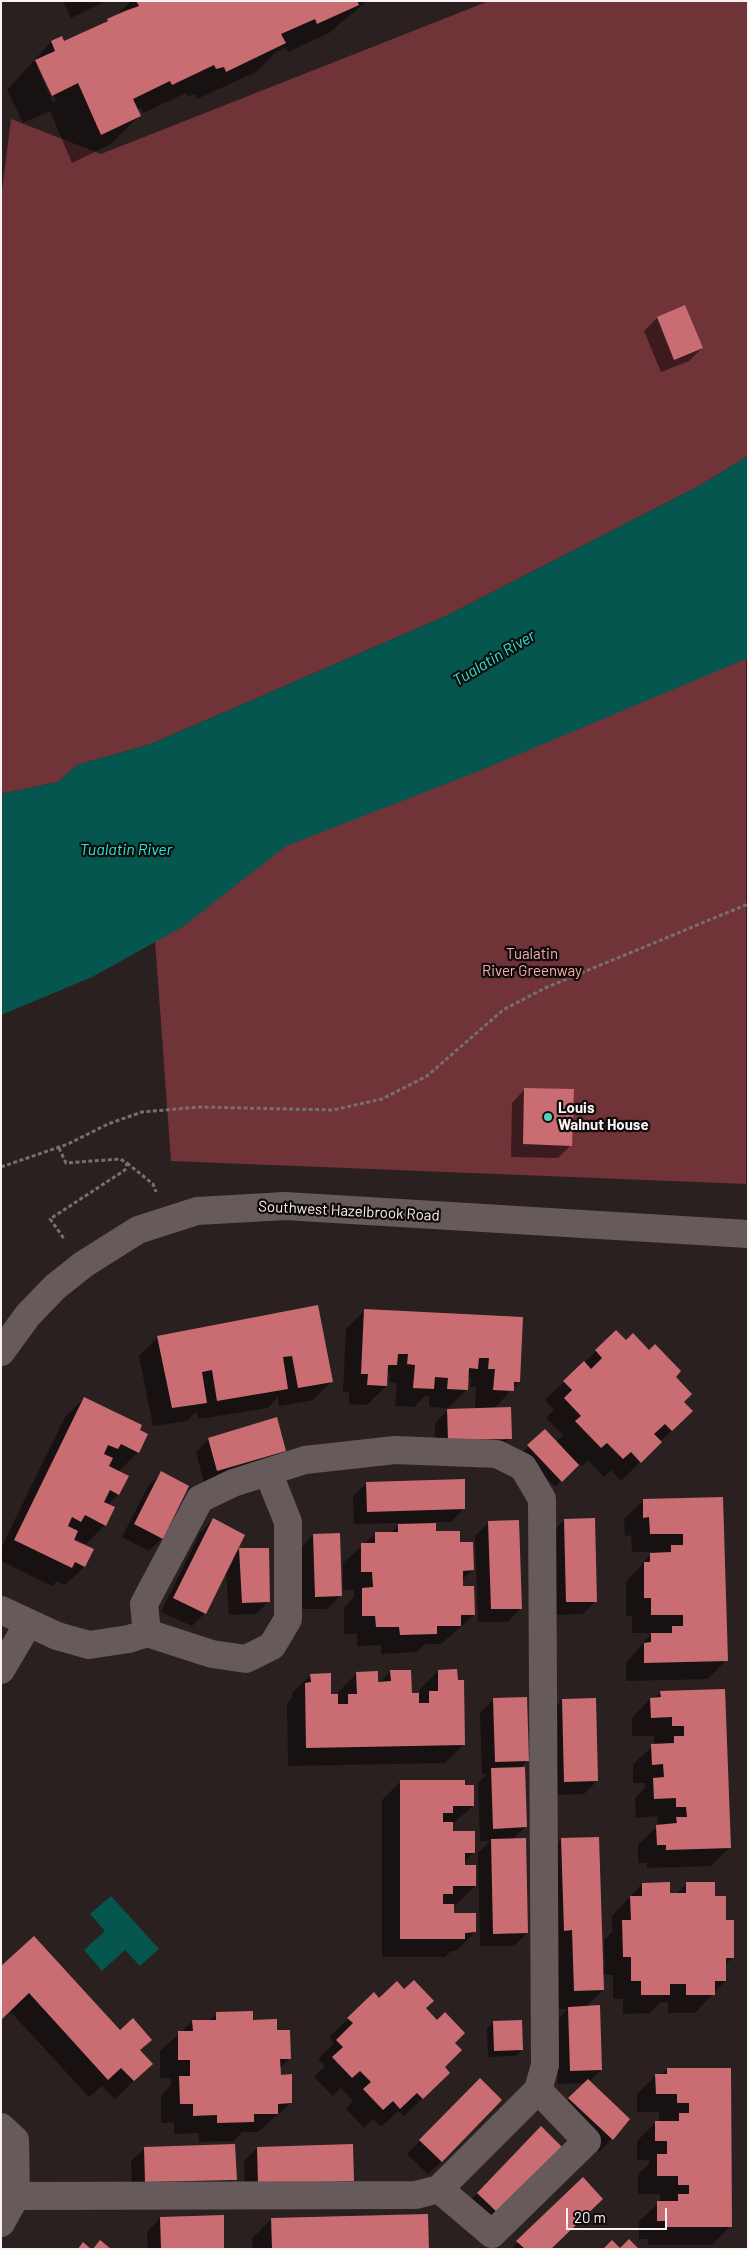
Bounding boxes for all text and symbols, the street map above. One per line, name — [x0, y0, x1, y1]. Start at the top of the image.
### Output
water label: Tualatin River — [449, 626, 539, 690]
water label: Tualatin River — [80, 840, 172, 860]
park label: Tualatin River Greenway — [482, 945, 582, 980]
place label: Louis Walnut House — [558, 1099, 649, 1134]
marker: Louis Walnut House — [542, 1111, 554, 1123]
street label: Southwest Hazelbrook Road — [258, 1197, 440, 1225]
scale bar — [569, 2198, 670, 2230]
text: 20 m — [574, 2208, 606, 2226]

